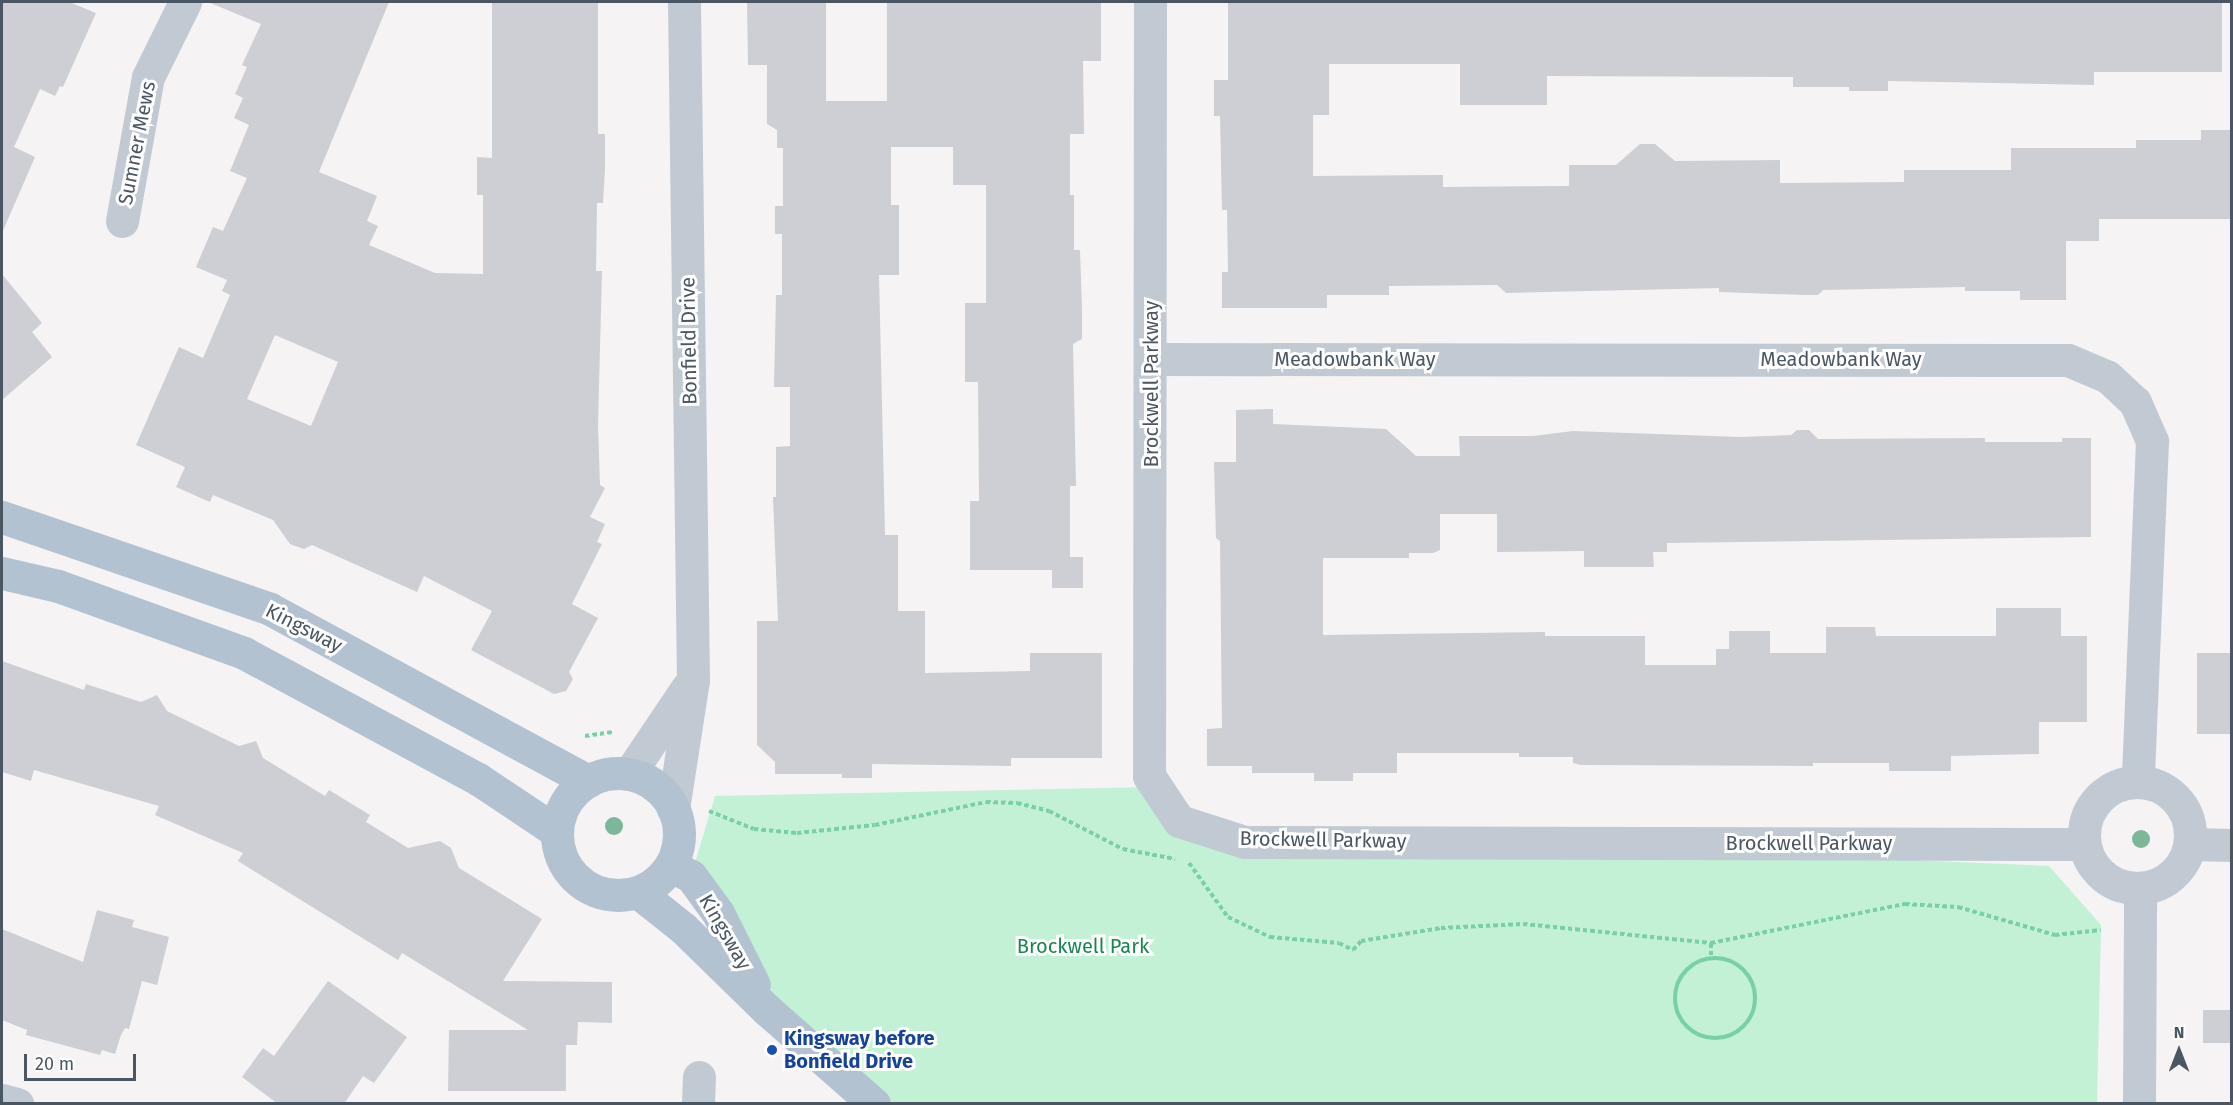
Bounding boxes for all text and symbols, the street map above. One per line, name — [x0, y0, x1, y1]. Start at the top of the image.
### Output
street label: Sumner Mews — [113, 79, 161, 207]
street label: Bonfield Drive — [676, 277, 702, 405]
street label: Brockwell Parkway — [1139, 301, 1163, 467]
street label: Meadowbank Way — [1274, 347, 1436, 371]
street label: Meadowbank Way — [1760, 347, 1922, 371]
street label: Kingsway — [262, 598, 346, 658]
street label: Brockwell Parkway — [1239, 827, 1407, 853]
street label: Brockwell Parkway — [1726, 831, 1892, 855]
street label: Kingsway — [694, 890, 756, 974]
park label: Brockwell Park — [1017, 934, 1149, 958]
north arrow — [2149, 1021, 2209, 1081]
text: N — [2174, 1023, 2184, 1042]
place label: Kingsway before Bonfield Drive — [784, 1026, 935, 1073]
scale bar — [27, 1042, 140, 1080]
marker: Kingsway before Bonfield Drive — [765, 1043, 779, 1057]
text: 20 m — [35, 1053, 74, 1075]

